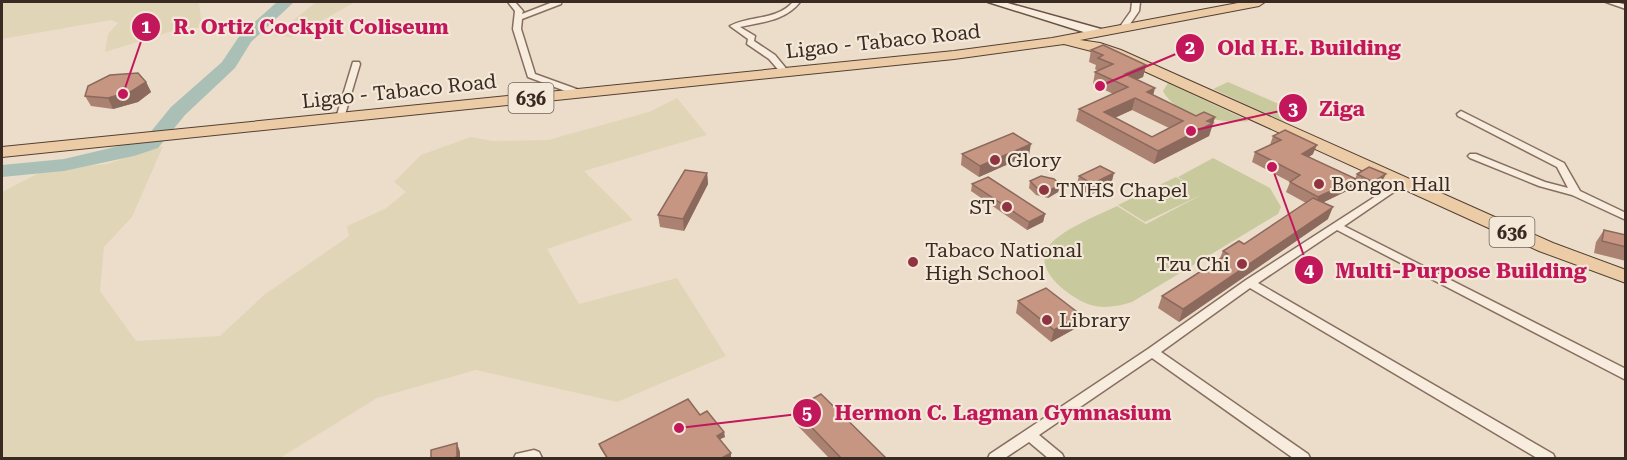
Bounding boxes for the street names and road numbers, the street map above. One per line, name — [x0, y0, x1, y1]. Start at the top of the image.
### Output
street label: Ligao - Tabaco Road — [784, 19, 982, 63]
street label: Ligao - Tabaco Road — [300, 69, 498, 113]
road number: 636 — [508, 83, 554, 113]
road number: 636 — [1490, 217, 1534, 247]

